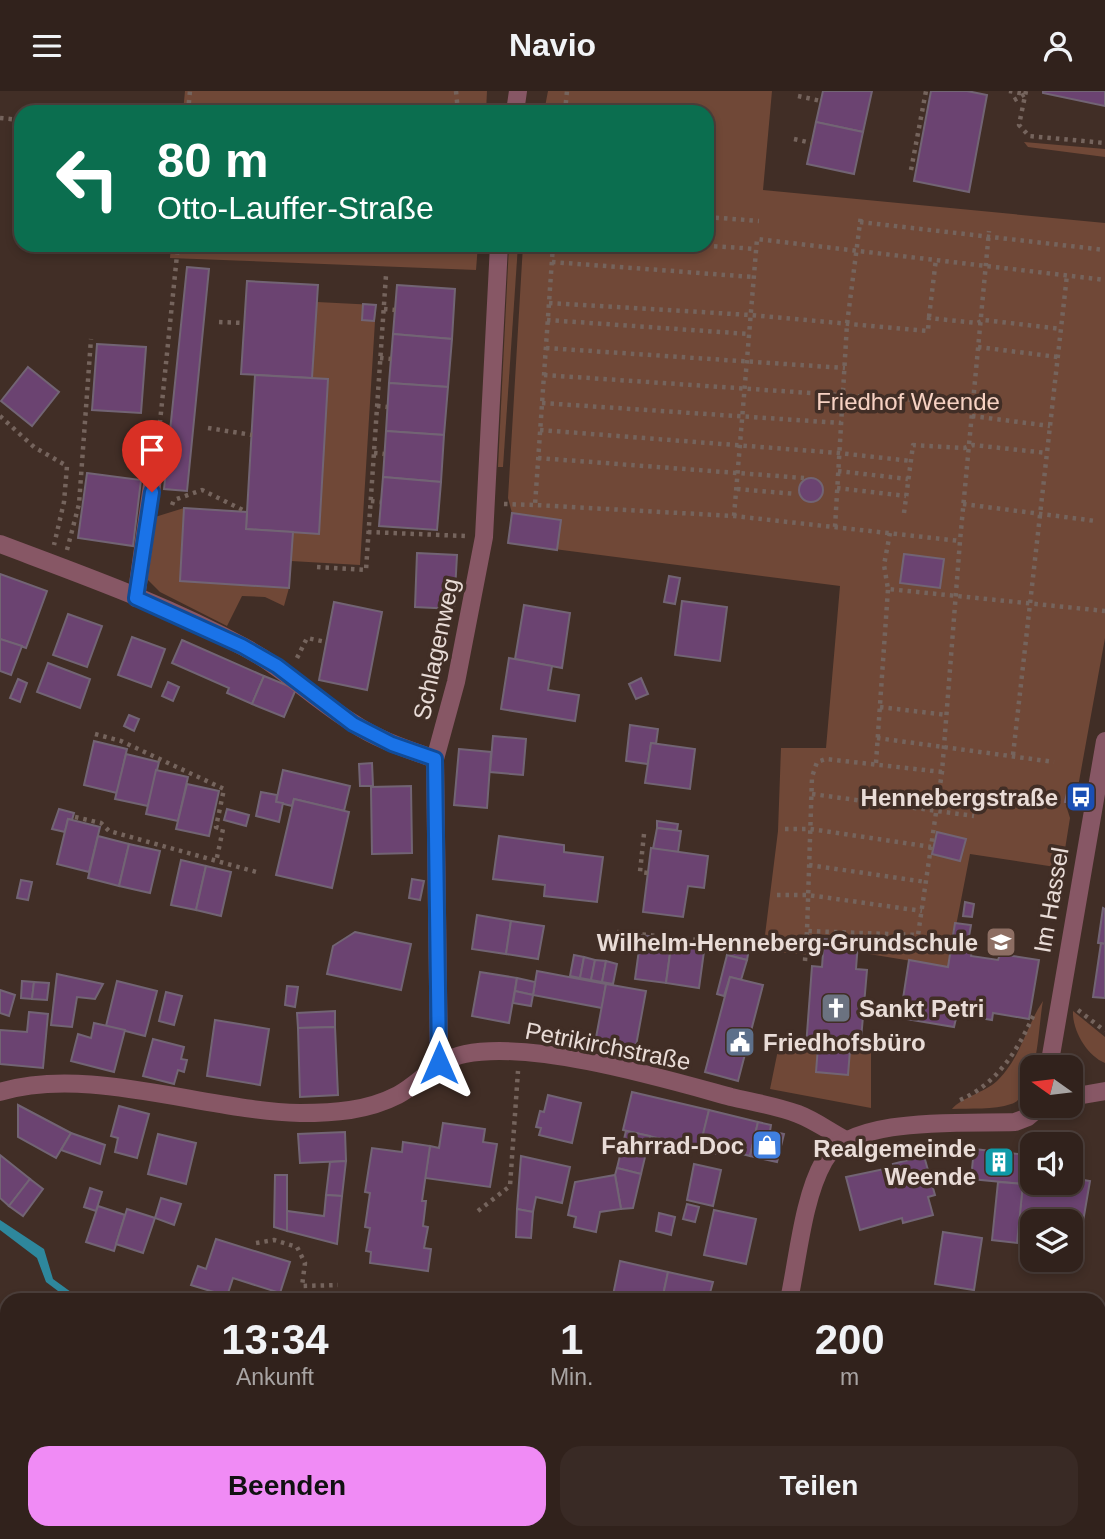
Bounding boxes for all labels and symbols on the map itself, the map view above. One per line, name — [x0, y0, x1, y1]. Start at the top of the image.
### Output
park label: Friedhof Weende — [816, 388, 1000, 415]
pin — [122, 420, 182, 492]
street label: Schlagenweg — [408, 576, 464, 722]
bus stop icon: Hennebergstraße — [1064, 780, 1098, 814]
place label: Hennebergstraße — [861, 784, 1058, 811]
street label: Im Hassel — [1028, 845, 1074, 955]
school or university icon: Wilhelm-Henneberg-Grundschule — [984, 925, 1018, 959]
place label: Wilhelm-Henneberg-Grundschule — [597, 929, 978, 956]
church icon: Sankt Petri — [819, 991, 853, 1025]
place label: Sankt Petri — [859, 995, 984, 1022]
street label: Petrikirchstraße — [523, 1017, 693, 1075]
public building icon: Friedhofsbüro — [723, 1025, 757, 1059]
position arrow — [402, 1026, 476, 1100]
place label: Friedhofsbüro — [763, 1029, 926, 1056]
north arrow — [1020, 1055, 1083, 1118]
shop icon: Fahrrad-Doc — [750, 1128, 784, 1162]
place label: Fahrrad-Doc — [601, 1132, 744, 1159]
place label: Realgemeinde Weende — [813, 1135, 976, 1190]
building icon: Realgemeinde Weende — [982, 1145, 1016, 1179]

